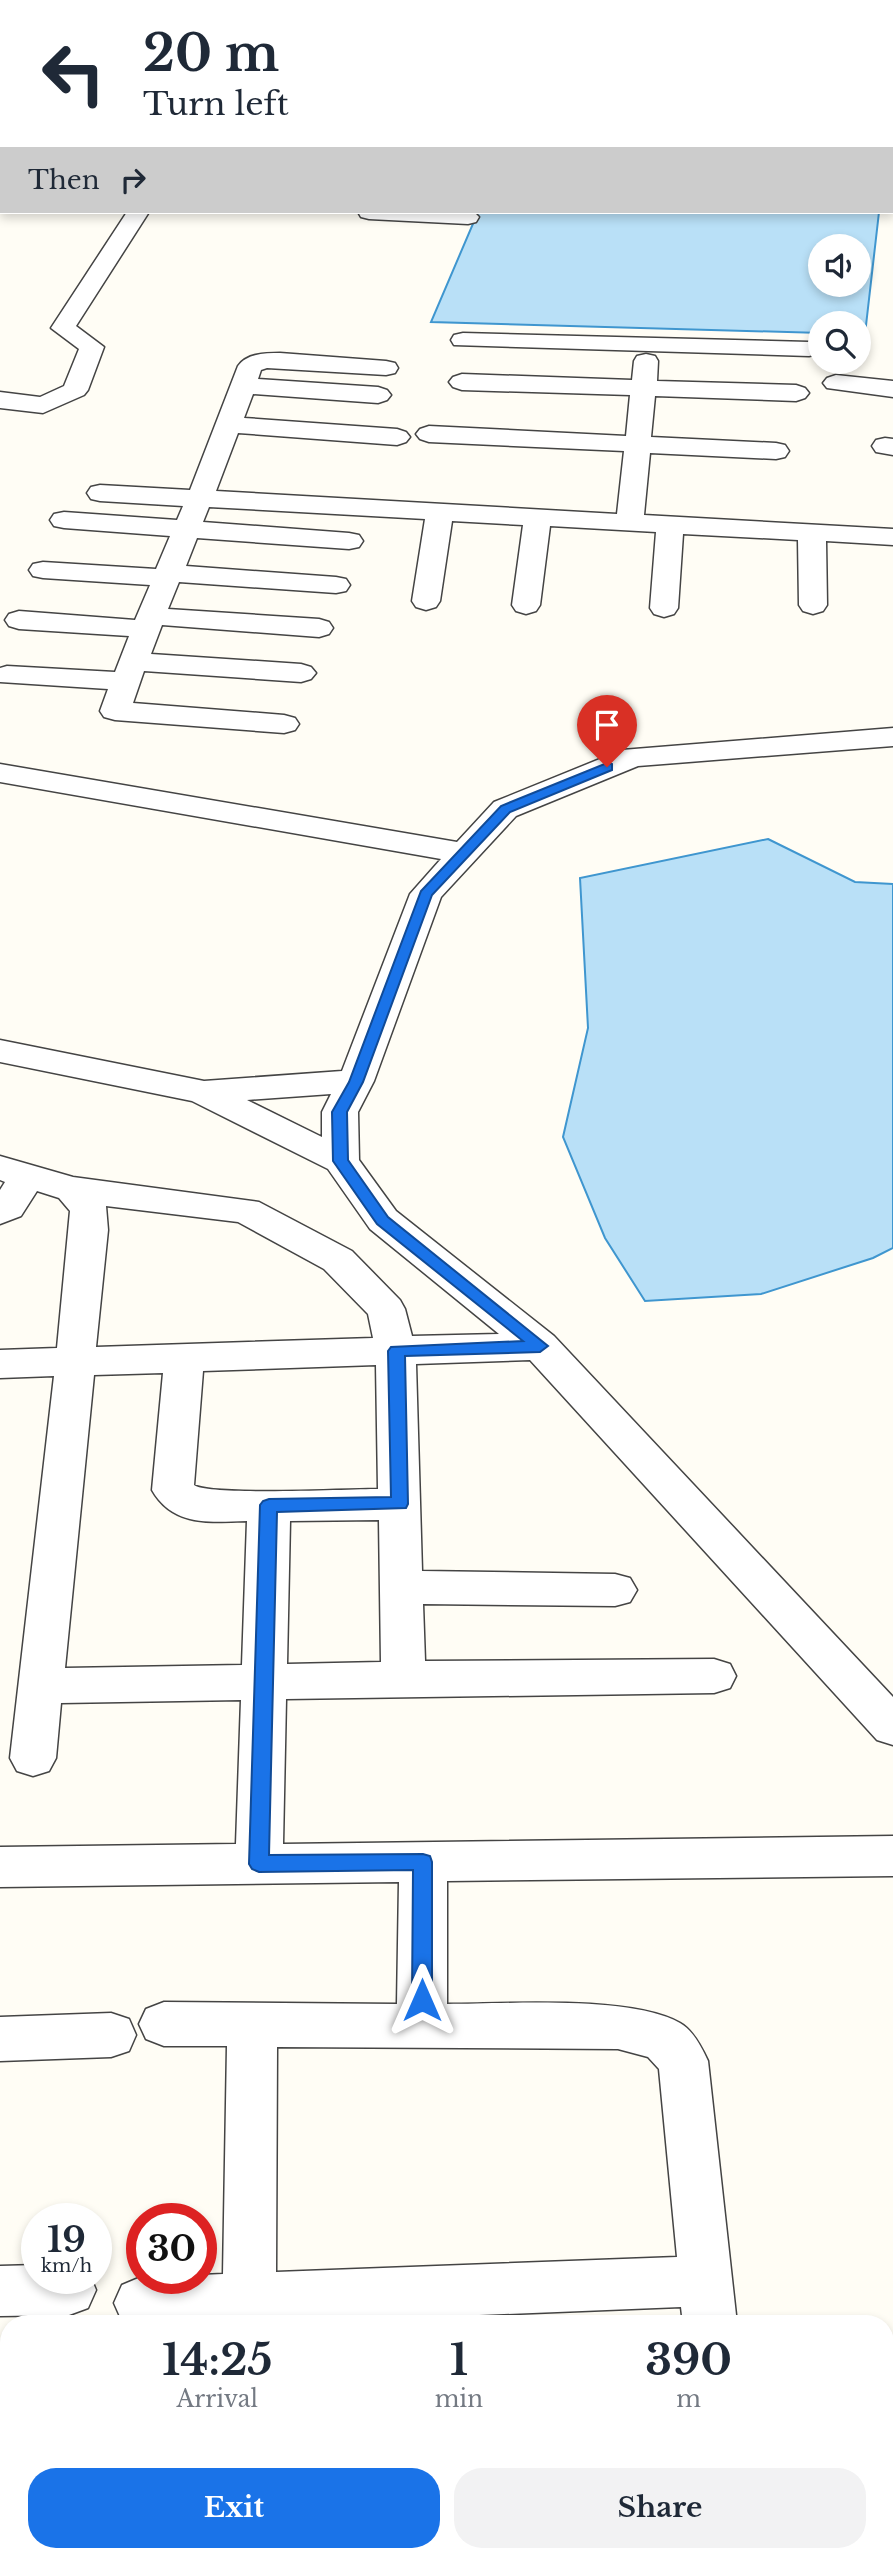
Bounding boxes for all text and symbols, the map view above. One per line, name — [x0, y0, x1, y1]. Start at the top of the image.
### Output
text: 20 m — [143, 23, 279, 84]
icon: left — [28, 28, 119, 119]
text: Turn left — [143, 84, 289, 124]
icon: right — [114, 161, 152, 199]
text: Then — [28, 164, 100, 196]
map controls — [808, 234, 871, 374]
button: sound — [808, 234, 871, 297]
button: search — [808, 311, 871, 374]
pin — [577, 695, 637, 767]
icon: arrive — [588, 706, 626, 744]
position arrow — [385, 1963, 459, 2037]
speed limit sign: 30 — [126, 2203, 217, 2294]
text: 19 — [47, 2218, 86, 2261]
text: km/h — [41, 2255, 92, 2277]
text: 14:25 — [162, 2334, 273, 2386]
text: 1 — [450, 2334, 468, 2386]
text: 390 — [645, 2334, 732, 2386]
text: Arrival — [177, 2385, 258, 2413]
text: min — [435, 2385, 483, 2413]
text: m — [676, 2385, 701, 2413]
button: Exit — [28, 2468, 440, 2548]
button: Share — [454, 2468, 866, 2548]

